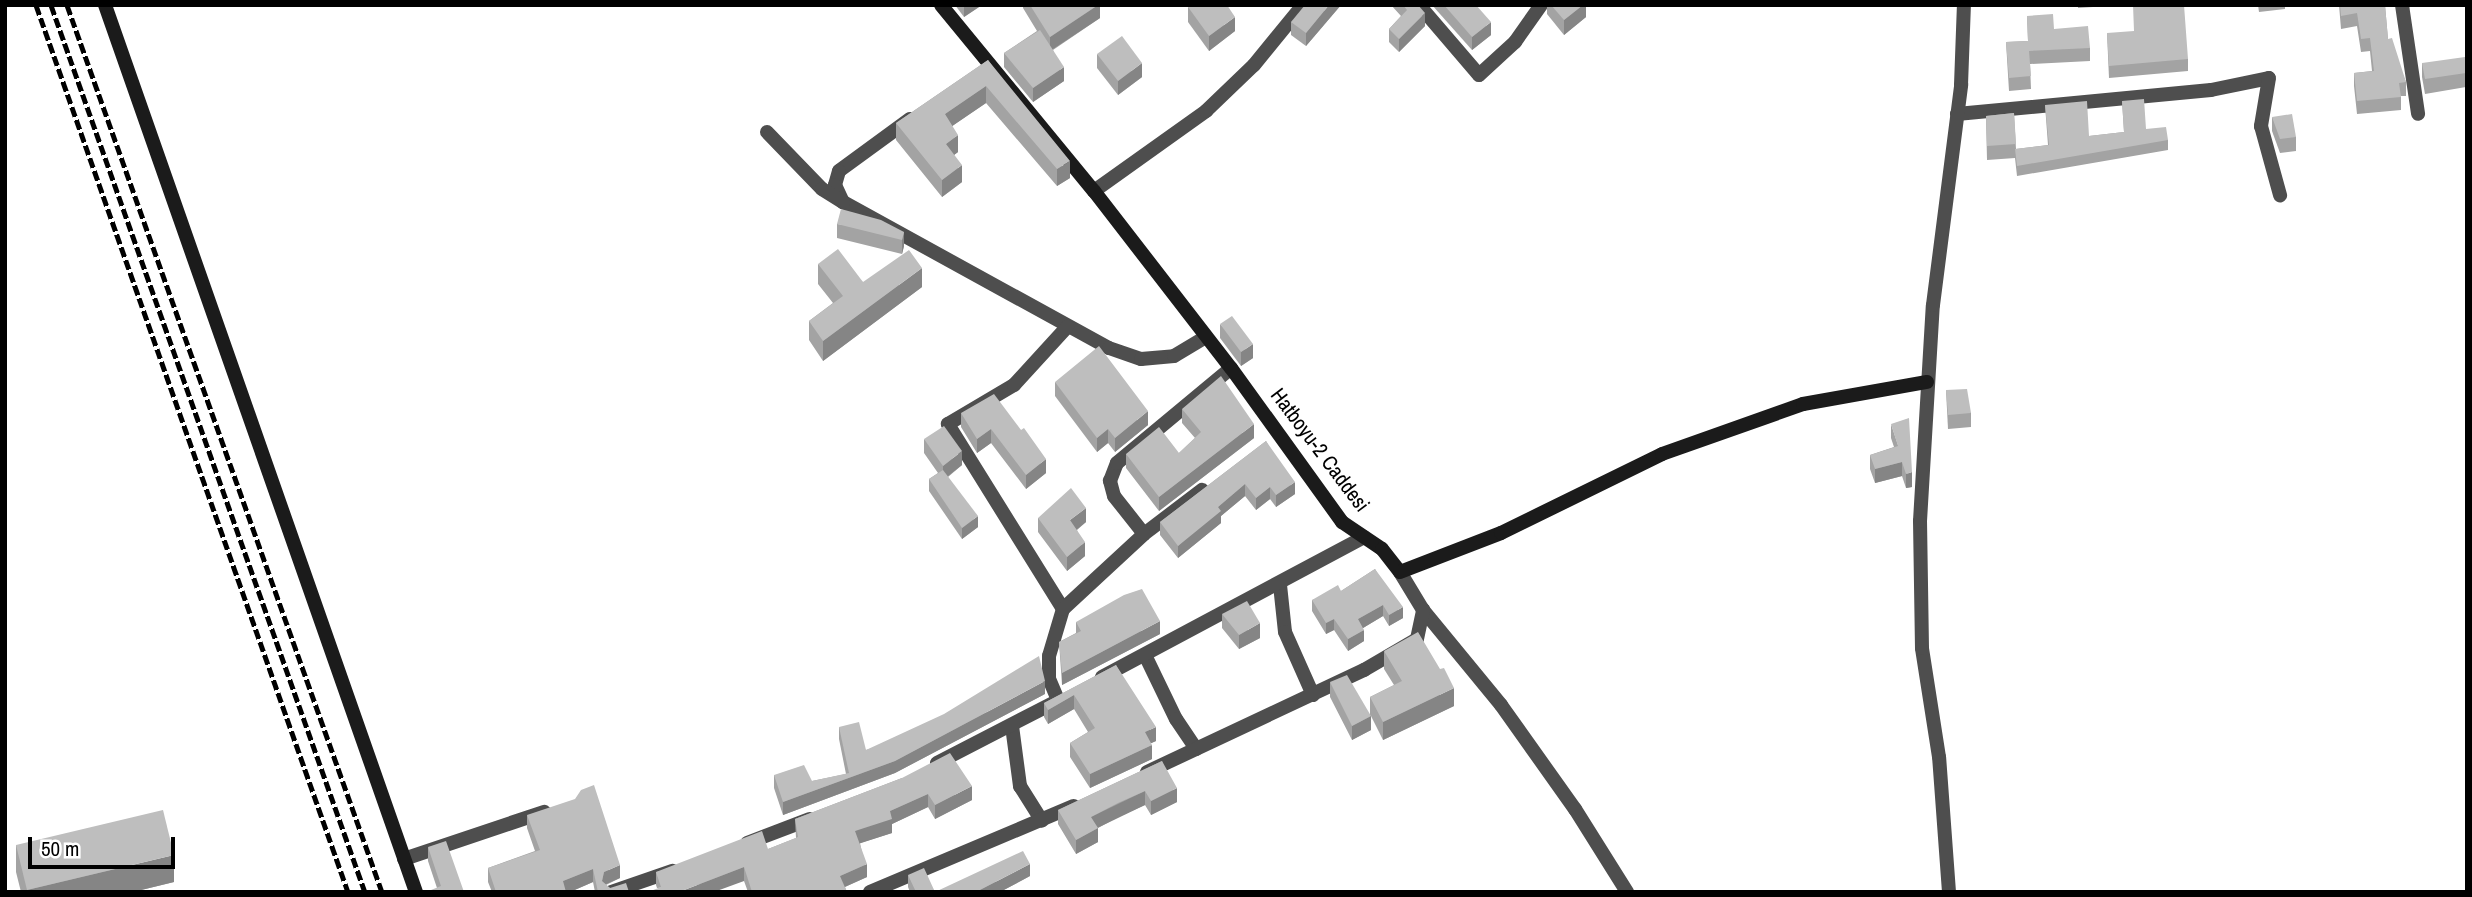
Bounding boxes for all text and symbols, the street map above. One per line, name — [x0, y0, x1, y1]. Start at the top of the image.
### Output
street label: Hatboyu-2 Caddesi — [1265, 383, 1375, 517]
scale bar — [32, 824, 178, 868]
text: 50 m — [41, 834, 79, 863]

